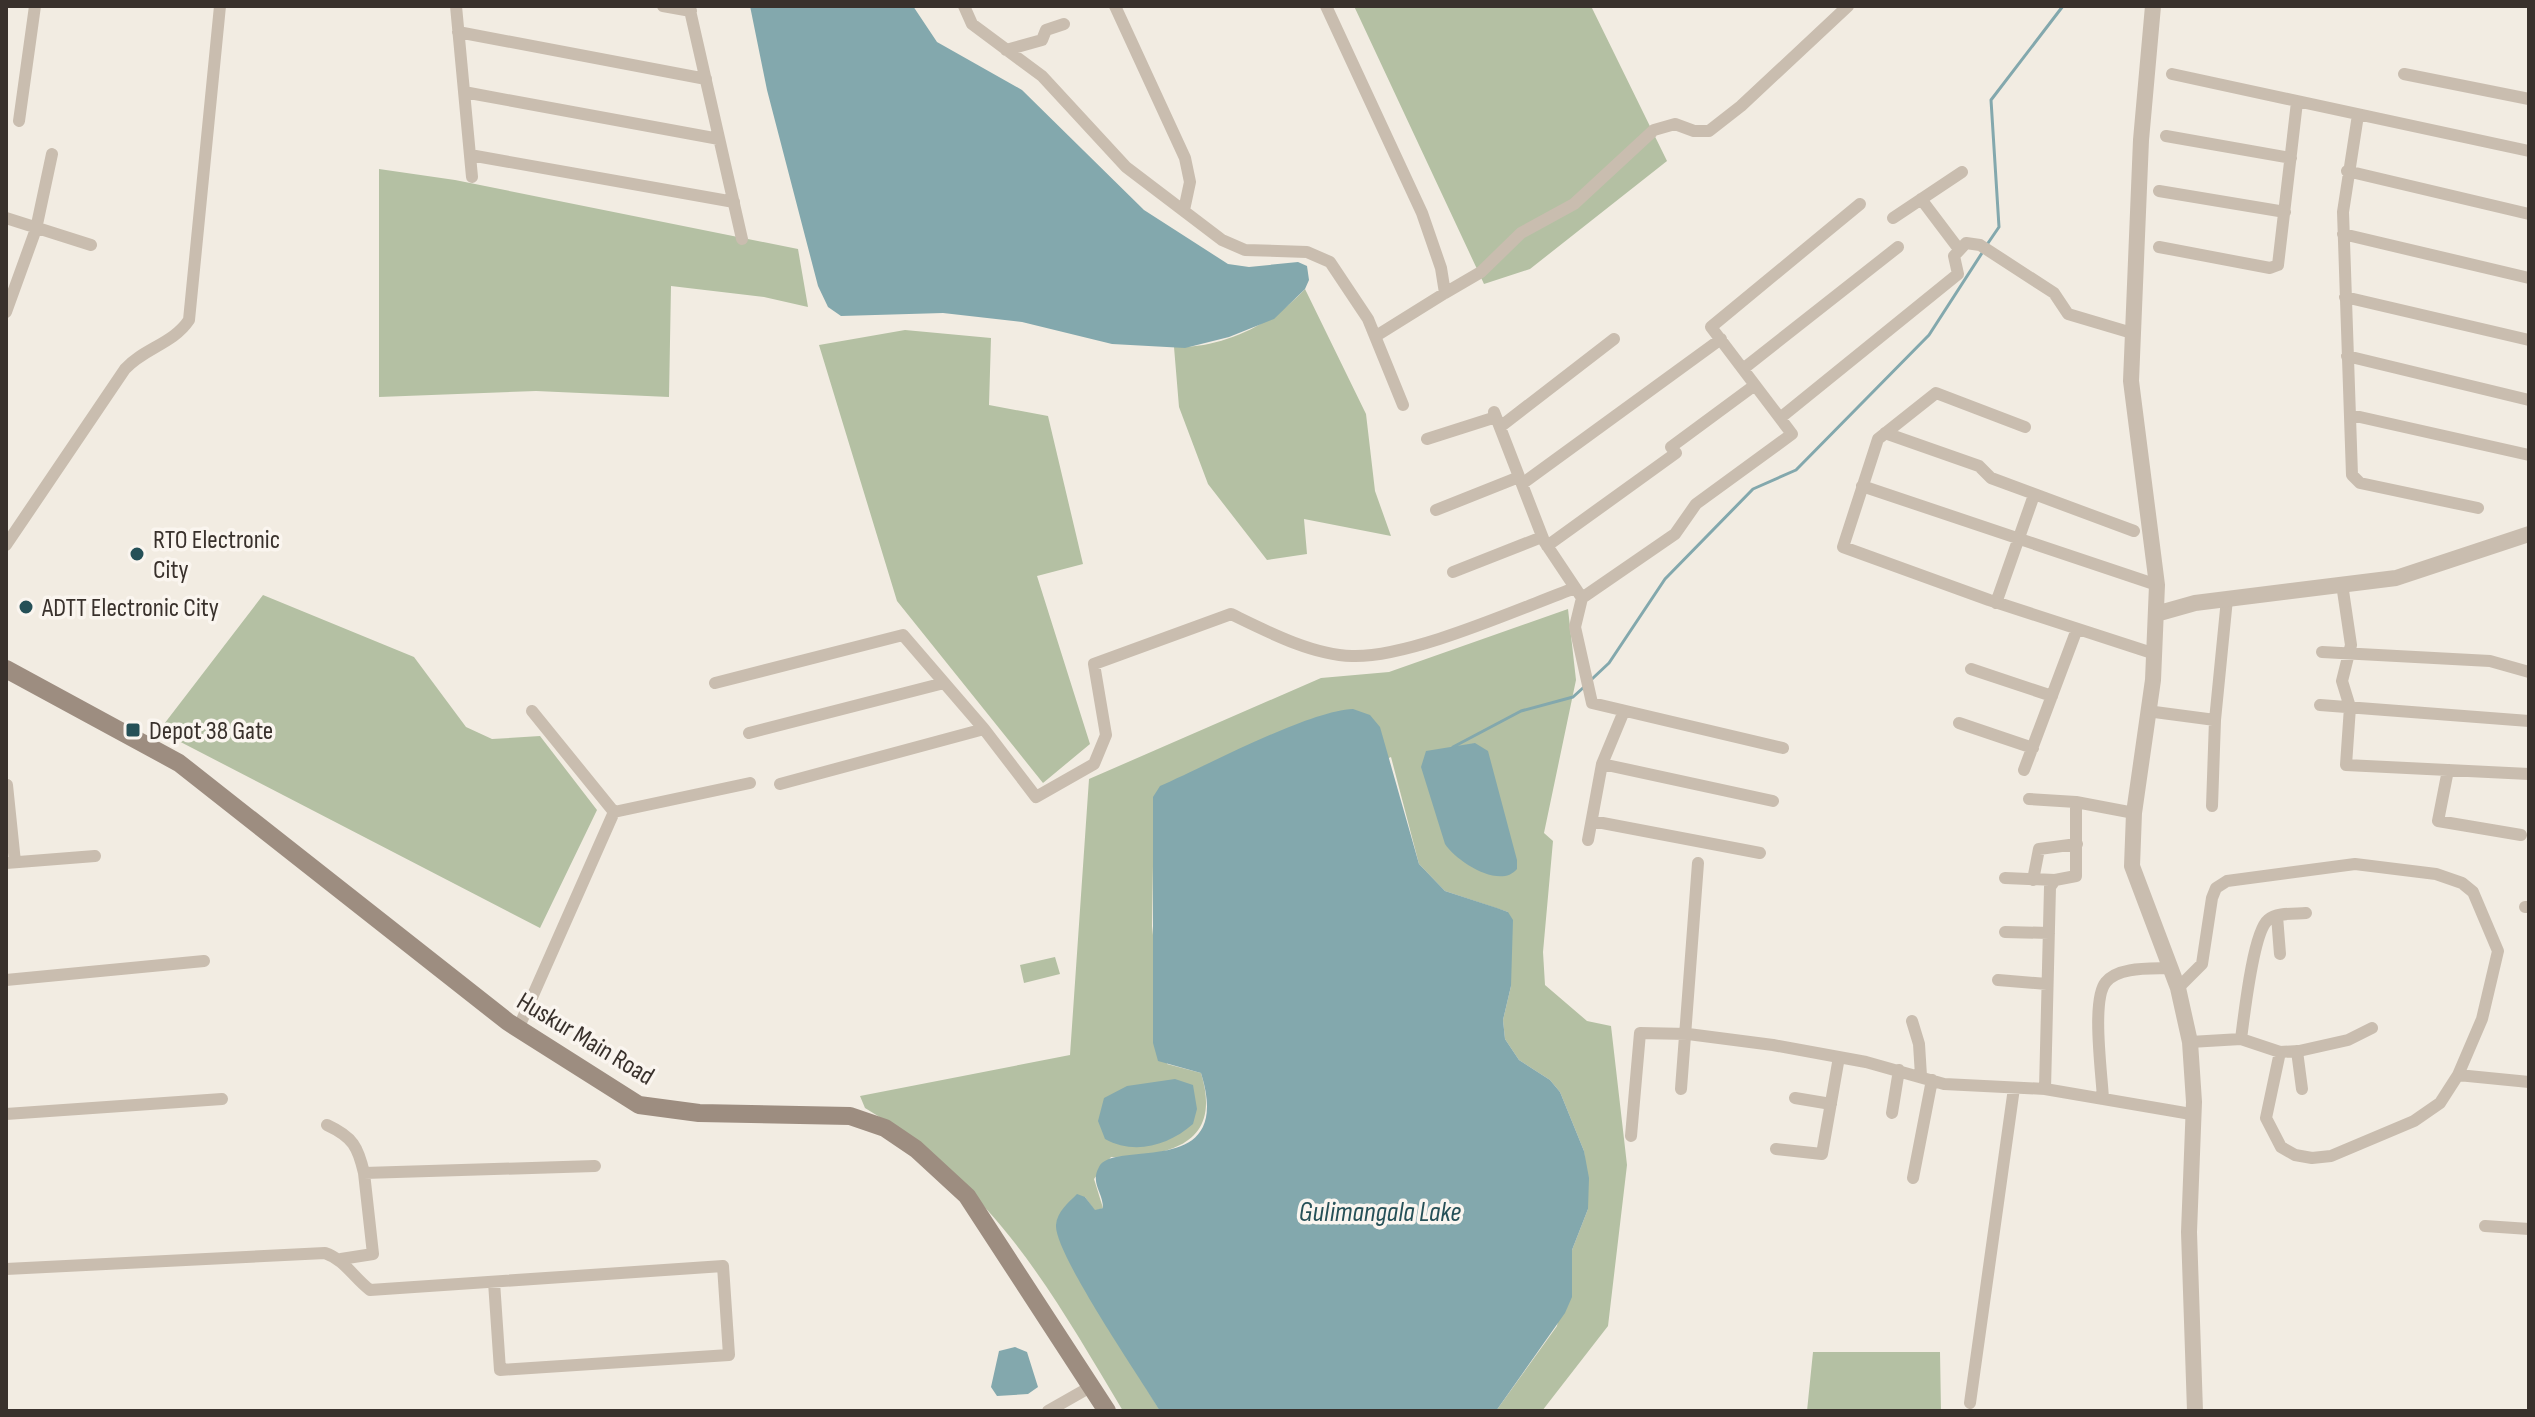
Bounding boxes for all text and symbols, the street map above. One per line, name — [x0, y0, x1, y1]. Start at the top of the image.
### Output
place label: RTO Electronic City — [153, 525, 280, 586]
marker: RTO Electronic City — [128, 545, 146, 563]
place label: ADTT Electronic City — [41, 593, 219, 624]
marker: ADTT Electronic City — [17, 598, 35, 616]
place label: Depot 38 Gate — [149, 716, 273, 747]
marker: Depot 38 Gate — [124, 721, 142, 739]
street label: Huskur Main Road — [511, 986, 660, 1092]
water label: Gulimangala Lake — [1299, 1196, 1461, 1229]

